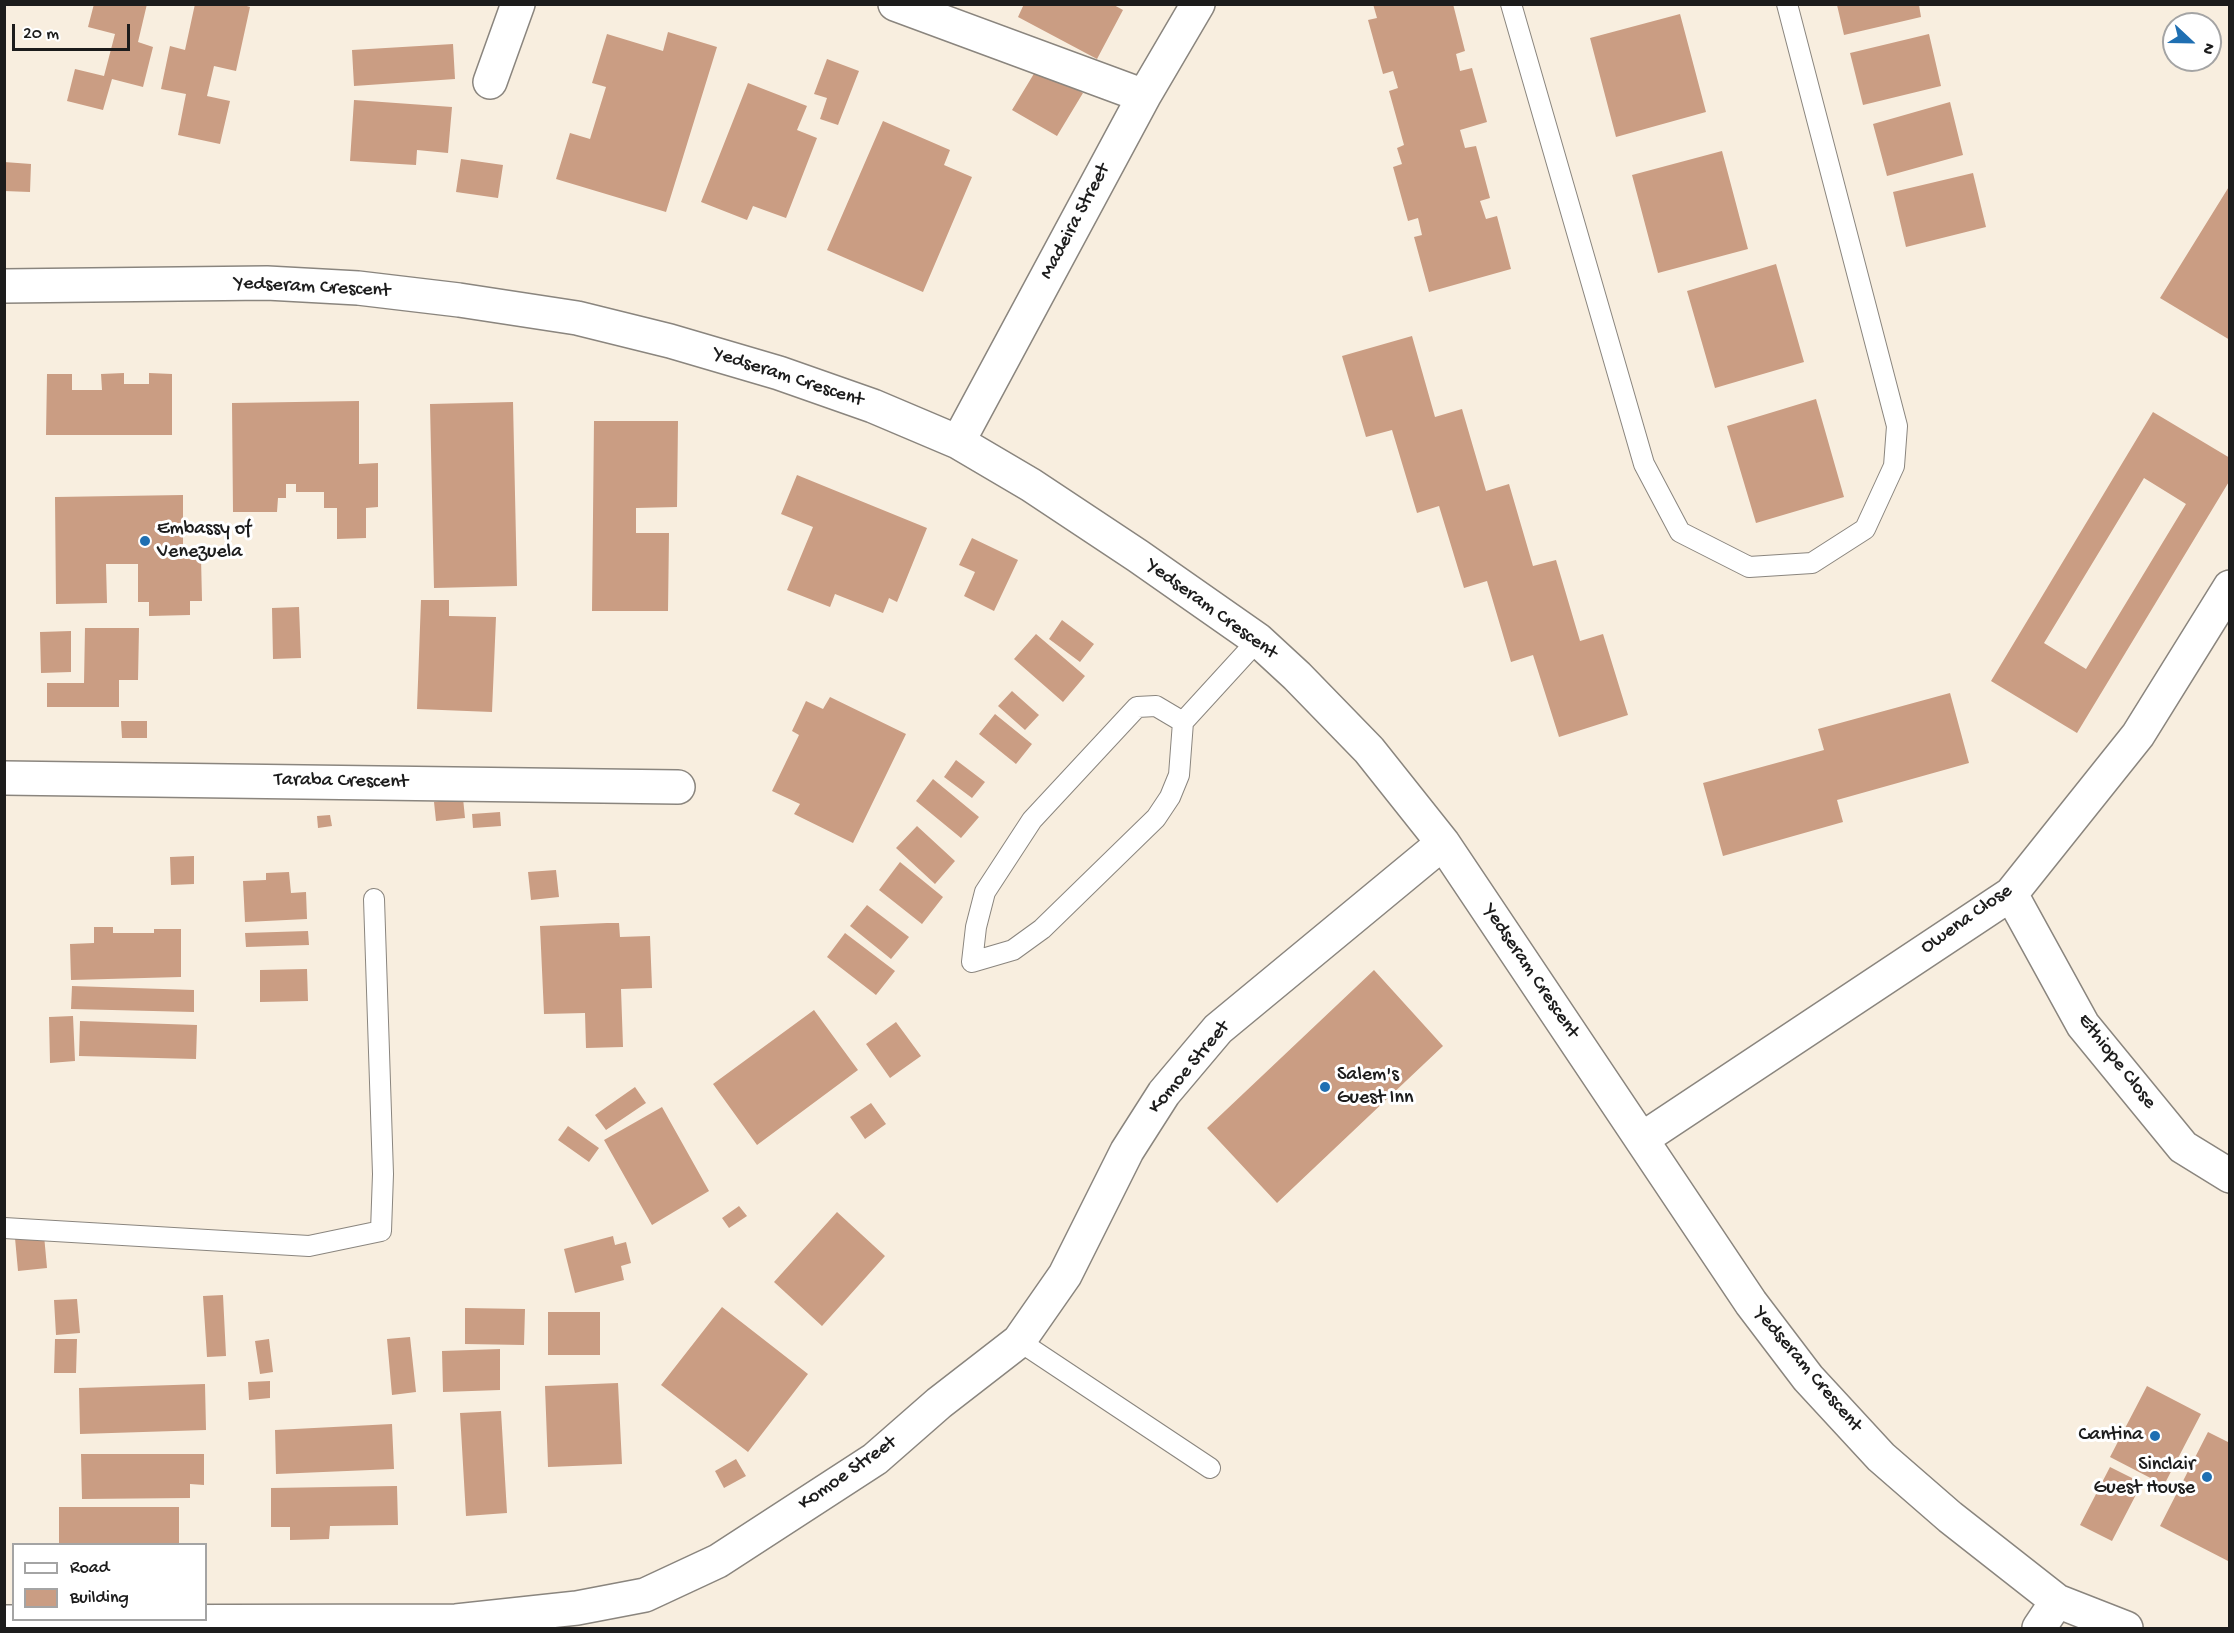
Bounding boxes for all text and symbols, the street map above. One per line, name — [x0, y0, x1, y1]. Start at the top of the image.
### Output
scale bar — [15, 12, 134, 50]
north arrow — [2162, 12, 2222, 72]
text: 20 m — [23, 24, 59, 45]
text: N — [2197, 40, 2218, 57]
street label: Madeira Street — [1035, 160, 1117, 284]
street label: Yedseram Crescent — [233, 272, 391, 304]
street label: Yedseram Crescent — [710, 342, 866, 414]
place label: Embassy of Venezuela — [157, 518, 251, 565]
marker: Embassy of Venezuela — [138, 534, 152, 548]
street label: Yedseram Crescent — [1141, 554, 1281, 666]
street label: Taraba Crescent — [274, 769, 408, 795]
street label: Owena Close — [1916, 880, 2018, 960]
street label: Yedseram Crescent — [1476, 900, 1584, 1044]
street label: Ethiope Close — [2071, 1010, 2161, 1114]
street label: Komoe Street — [1144, 1016, 1236, 1120]
place label: Salem's Guest Inn — [1337, 1064, 1413, 1111]
marker: Salem's Guest Inn — [1318, 1080, 1332, 1094]
street label: Yedseram Crescent — [1748, 1302, 1866, 1438]
place label: Cantina — [2078, 1424, 2143, 1448]
marker: Cantina — [2148, 1429, 2162, 1443]
street label: Komoe Street — [794, 1431, 902, 1517]
place label: Sinclair Guest House — [2094, 1454, 2195, 1501]
marker: Sinclair Guest House — [2200, 1470, 2214, 1484]
legend — [12, 1543, 207, 1621]
text: Road — [70, 1558, 109, 1579]
text: Building — [70, 1588, 129, 1609]

